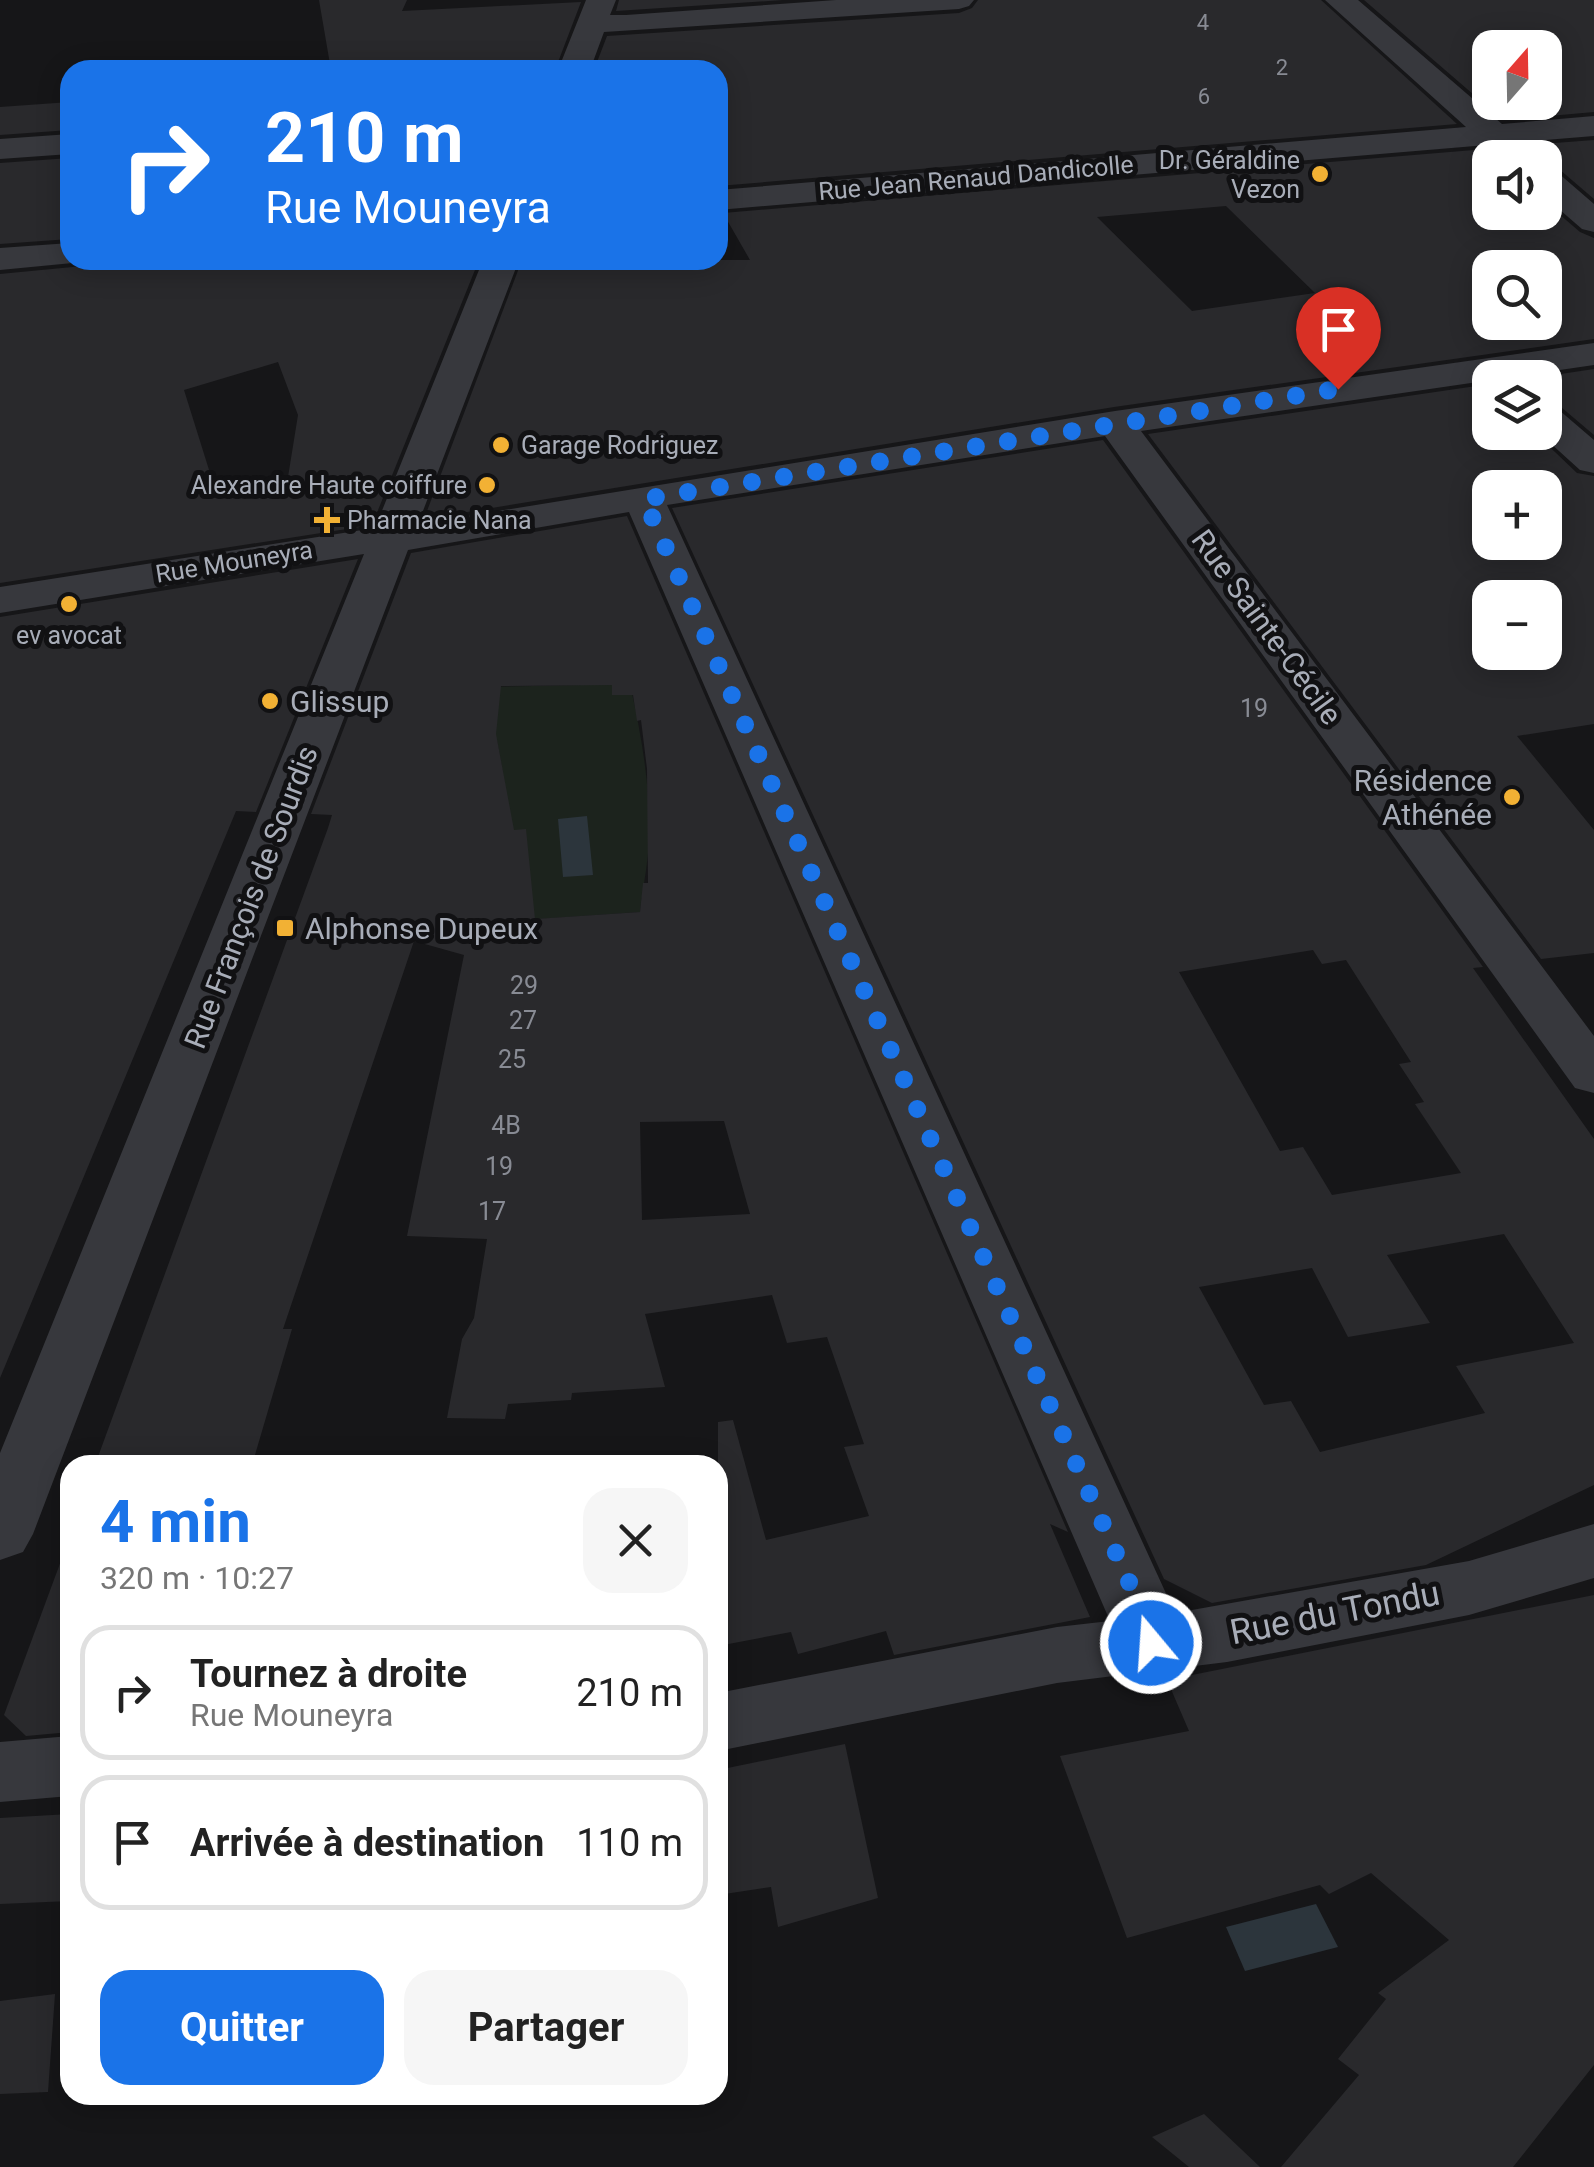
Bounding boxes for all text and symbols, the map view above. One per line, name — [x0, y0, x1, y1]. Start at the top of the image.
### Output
house number: 4 — [1197, 10, 1209, 35]
north arrow — [1472, 30, 1562, 120]
map controls — [1472, 30, 1562, 670]
house number: 2 — [1276, 55, 1288, 80]
house number: 6 — [1198, 84, 1210, 109]
text: 210 m — [265, 97, 464, 179]
icon: right — [100, 100, 230, 230]
button: sound — [1472, 140, 1562, 230]
place label: Dr. Géraldine Vezon — [1159, 146, 1300, 204]
street label: Rue Jean Renaud Dandicolle — [817, 150, 1135, 206]
marker: Dr. Géraldine Vezon — [1309, 163, 1331, 185]
text: Rue Mouneyra — [265, 181, 551, 234]
button: search — [1472, 250, 1562, 340]
pin — [1296, 287, 1381, 390]
icon: arrive — [1311, 302, 1366, 357]
button: layers — [1472, 360, 1562, 450]
place label: Garage Rodriguez — [521, 431, 719, 460]
marker: Garage Rodriguez — [490, 434, 512, 456]
button: + — [1472, 470, 1562, 560]
place label: Alexandre Haute coiffure — [191, 471, 467, 500]
marker: Alexandre Haute coiffure — [476, 474, 498, 496]
place label: Pharmacie Nana — [347, 506, 532, 535]
marker: Pharmacie Nana — [316, 509, 338, 531]
street label: Rue Sainte-Cécile — [1185, 523, 1349, 731]
street label: Rue Mouneyra — [153, 535, 315, 589]
button: − — [1472, 580, 1562, 670]
marker: ev avocat — [58, 593, 80, 615]
place label: ev avocat — [16, 621, 122, 650]
place label: Glissup — [290, 684, 389, 719]
marker: Glissup — [259, 690, 281, 712]
house number: 19 — [1240, 694, 1268, 723]
street label: Rue François de Sourdis — [177, 741, 325, 1053]
place label: Résidence Athénée — [1354, 763, 1492, 832]
marker: Résidence Athénée — [1501, 786, 1523, 808]
place label: Alphonse Dupeux — [305, 911, 538, 946]
marker: Alphonse Dupeux — [274, 917, 296, 939]
house number: 29 — [510, 971, 538, 1000]
house number: 27 — [509, 1006, 537, 1035]
house number: 25 — [498, 1045, 526, 1074]
house number: 4B — [491, 1111, 521, 1140]
house number: 19 — [485, 1152, 513, 1181]
house number: 17 — [478, 1197, 506, 1226]
text: 4 min — [100, 1486, 251, 1557]
button: close — [583, 1488, 688, 1593]
text: 320 m · 10:27 — [100, 1559, 294, 1597]
street label: Rue du Tondu — [1227, 1573, 1443, 1653]
position arrow — [1099, 1591, 1203, 1695]
text: Tournez à droite — [190, 1652, 467, 1696]
icon: right — [105, 1665, 160, 1720]
text: 210 m — [576, 1671, 683, 1715]
text: Rue Mouneyra — [190, 1696, 393, 1734]
icon: arrive — [105, 1815, 160, 1870]
text: Arrivée à destination — [190, 1821, 544, 1865]
text: 110 m — [576, 1821, 683, 1865]
button: Quitter — [100, 1970, 384, 2085]
button: Partager — [404, 1970, 688, 2085]

